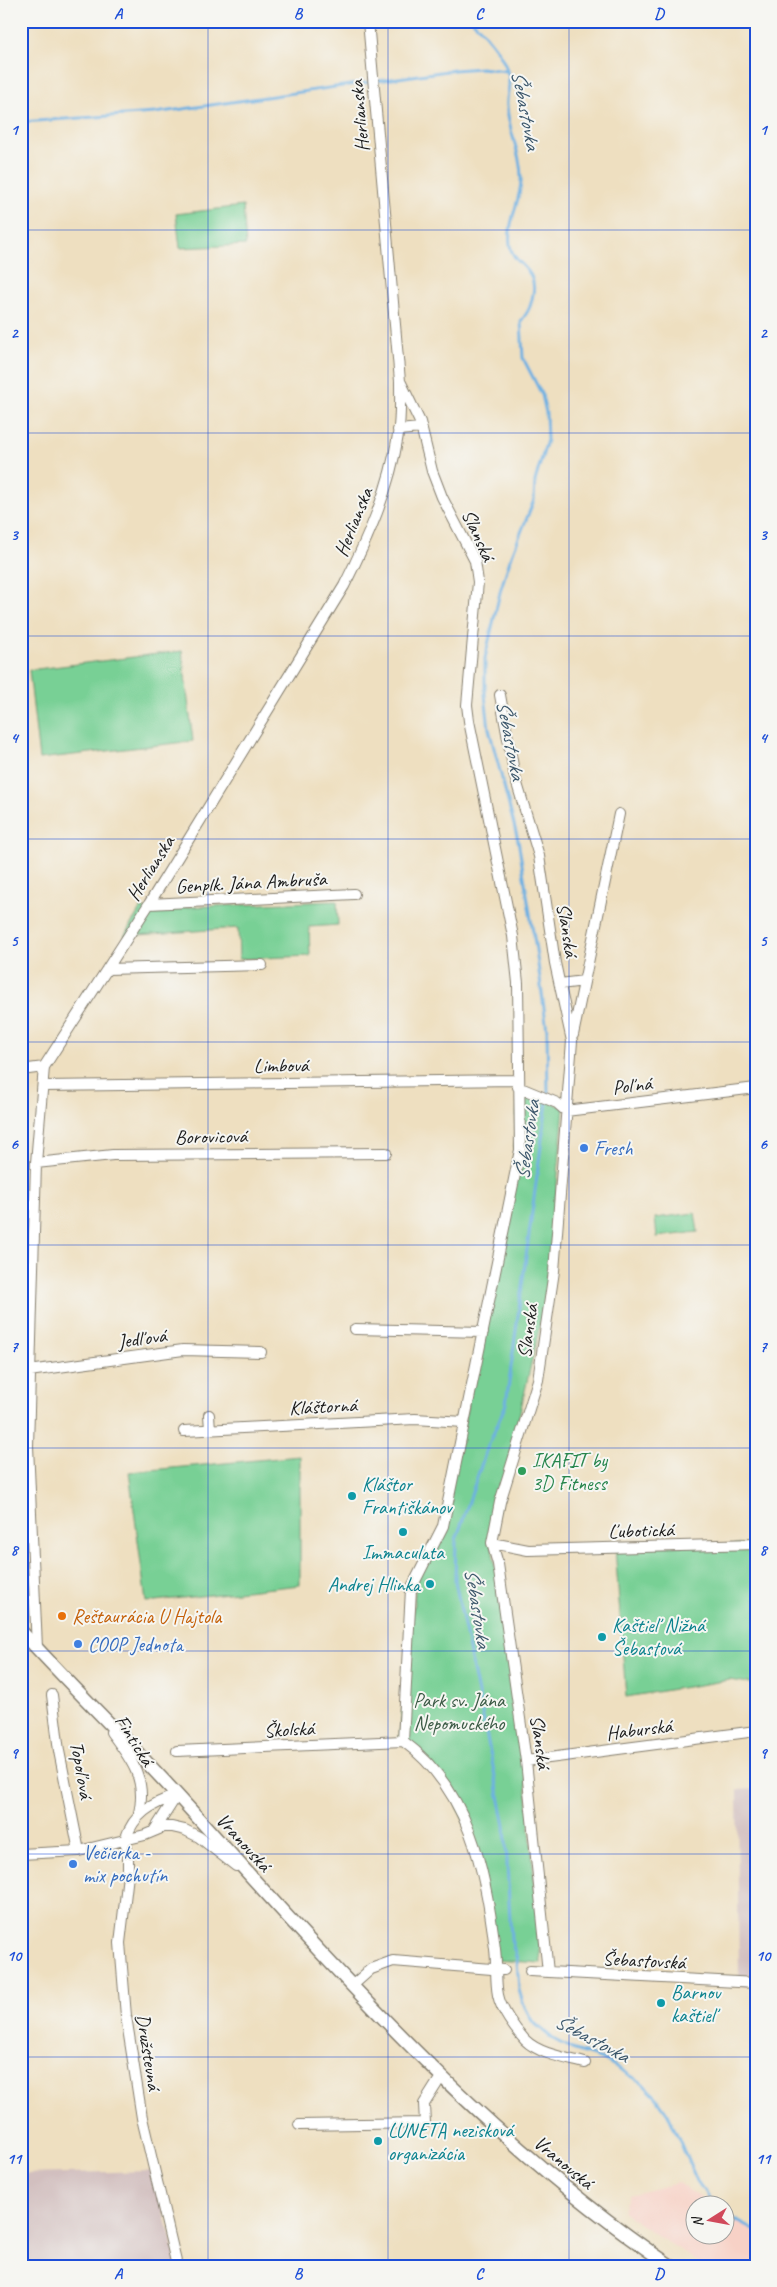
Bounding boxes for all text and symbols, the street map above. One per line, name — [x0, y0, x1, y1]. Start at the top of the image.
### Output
text: A — [114, 4, 124, 24]
text: B — [294, 4, 304, 24]
text: C — [475, 4, 485, 24]
text: D — [654, 4, 665, 24]
water label: Šebastovka — [506, 68, 547, 153]
street label: Herlianska — [344, 78, 375, 153]
text: 1 — [10, 120, 19, 140]
text: 1 — [759, 120, 768, 140]
text: 2 — [10, 323, 19, 343]
text: 2 — [759, 323, 768, 343]
street label: Herlianska — [328, 483, 379, 560]
street label: Slanská — [456, 505, 502, 567]
text: 3 — [10, 525, 19, 545]
text: 3 — [759, 525, 768, 545]
water label: Šebastovka — [491, 698, 532, 783]
text: 4 — [10, 728, 19, 748]
text: 4 — [759, 728, 768, 748]
street label: Herlianska — [121, 830, 181, 905]
street label: Genplk. Jána Ambruša — [175, 866, 328, 899]
street label: Slanská — [551, 901, 584, 961]
text: 5 — [11, 931, 20, 951]
text: 5 — [760, 931, 769, 951]
street label: Limbová — [253, 1052, 311, 1078]
street label: Poľná — [611, 1070, 655, 1100]
water label: Šebastovka — [509, 1097, 546, 1181]
street label: Borovicová — [175, 1123, 250, 1150]
text: 6 — [10, 1134, 19, 1154]
text: 6 — [759, 1134, 768, 1154]
place label: Fresh — [594, 1136, 633, 1161]
marker: Fresh — [578, 1142, 590, 1154]
street label: Slanská — [511, 1300, 544, 1360]
street label: Jedľová — [115, 1322, 170, 1354]
text: 7 — [10, 1337, 19, 1357]
text: 7 — [759, 1337, 768, 1357]
street label: Kláštorná — [289, 1392, 360, 1421]
place label: IKAFIT by 3D Fitness — [532, 1448, 608, 1496]
marker: IKAFIT by 3D Fitness — [516, 1465, 528, 1477]
place label: Kláštor Františkánov — [362, 1472, 453, 1520]
marker: Kláštor Františkánov — [346, 1490, 358, 1502]
street label: Ľubotická — [608, 1517, 676, 1544]
marker: Immaculata — [397, 1526, 409, 1538]
text: 8 — [10, 1540, 19, 1560]
place label: Immaculata — [362, 1540, 445, 1565]
text: 8 — [759, 1540, 768, 1560]
water label: Šebastovka — [459, 1567, 497, 1651]
place label: Andrej Hlinka — [328, 1572, 422, 1597]
marker: Andrej Hlinka — [424, 1578, 436, 1590]
place label: Reštaurácia U Hajtola — [72, 1604, 223, 1629]
marker: Reštaurácia U Hajtola — [56, 1610, 68, 1622]
place label: Kaštieľ Nižná Šebastová — [612, 1613, 707, 1661]
marker: Kaštieľ Nižná Šebastová — [596, 1631, 608, 1643]
place label: COOP Jednota — [88, 1632, 185, 1657]
marker: COOP Jednota — [72, 1638, 84, 1650]
park label: Park sv. Jána Nepomuckého — [413, 1688, 506, 1736]
street label: Fintická — [109, 1710, 161, 1772]
street label: Haburská — [605, 1713, 676, 1746]
street label: Slanská — [524, 1714, 557, 1773]
street label: Školská — [263, 1716, 317, 1743]
street label: Topoľová — [64, 1740, 99, 1803]
text: 9 — [10, 1743, 19, 1763]
text: 9 — [759, 1743, 768, 1763]
street label: Vranovská — [211, 1808, 278, 1879]
place label: Večierka - mix pochutín — [83, 1840, 168, 1888]
marker: Večierka - mix pochutín — [67, 1858, 79, 1870]
text: 10 — [7, 1946, 23, 1966]
street label: Šebastovská — [602, 1946, 688, 1975]
text: 10 — [756, 1946, 772, 1966]
place label: Barnov kaštieľ — [671, 1980, 722, 2028]
marker: Barnov kaštieľ — [655, 1997, 667, 2009]
water label: Šebastovka — [551, 2008, 635, 2069]
street label: Družstevná — [130, 2012, 167, 2094]
place label: LUNETA nezisková organizácia — [388, 2118, 516, 2166]
street label: Vranovská — [529, 2130, 601, 2196]
marker: LUNETA nezisková organizácia — [372, 2135, 384, 2147]
text: 11 — [7, 2149, 23, 2169]
text: 11 — [756, 2149, 772, 2169]
north arrow — [684, 2194, 734, 2244]
text: N — [688, 2214, 707, 2228]
text: A — [114, 2264, 124, 2284]
text: B — [294, 2264, 304, 2284]
text: C — [475, 2264, 485, 2284]
text: D — [654, 2264, 665, 2284]

